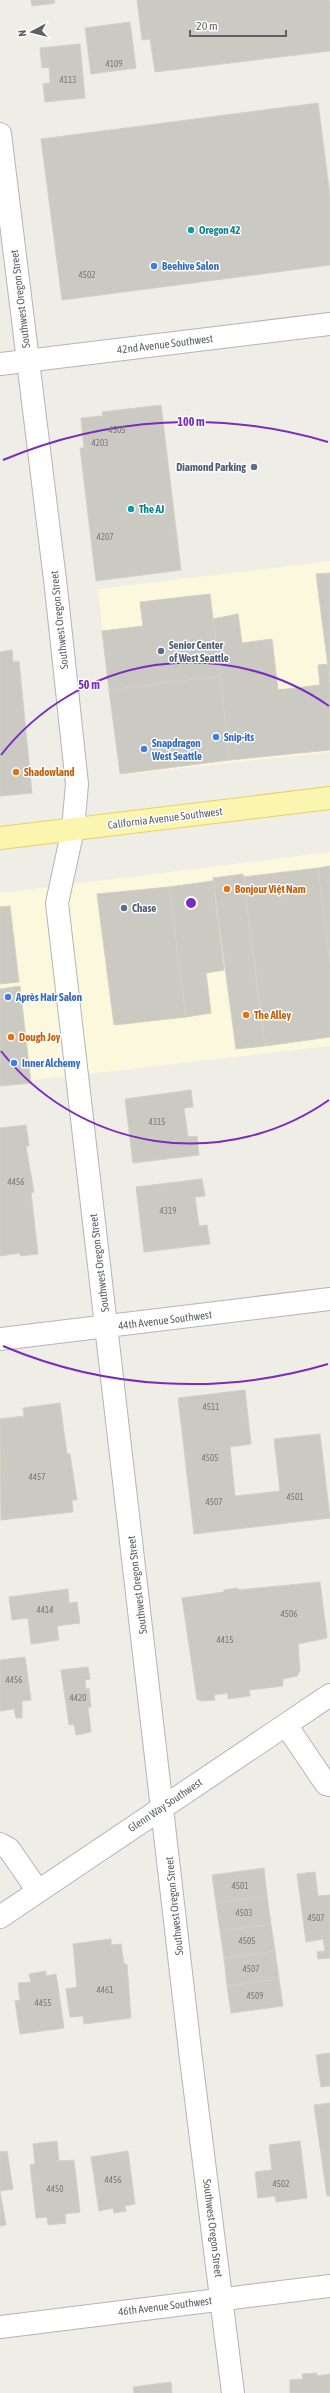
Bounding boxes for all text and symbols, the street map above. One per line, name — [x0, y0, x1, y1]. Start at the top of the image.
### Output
north arrow — [12, 12, 52, 52]
scale bar — [190, 12, 286, 38]
text: 20 m — [196, 19, 218, 33]
text: N — [16, 29, 28, 37]
house number: 4109 — [106, 59, 122, 69]
house number: 4113 — [60, 75, 76, 85]
place label: Oregon 42 — [199, 224, 241, 236]
marker: Oregon 42 — [186, 225, 196, 235]
street label: Southwest Oregon Street — [8, 249, 32, 349]
place label: Beehive Salon — [162, 260, 219, 272]
marker: Beehive Salon — [149, 261, 159, 271]
house number: 4502 — [79, 270, 95, 280]
street label: 42nd Avenue Southwest — [116, 332, 214, 356]
text: 100 m — [177, 415, 205, 429]
house number: 4505 — [109, 425, 125, 435]
house number: 4203 — [92, 438, 108, 448]
place label: Diamond Parking — [176, 461, 246, 473]
marker: Diamond Parking — [249, 462, 259, 472]
place label: The AJ — [139, 503, 165, 515]
marker: The AJ — [126, 504, 136, 514]
house number: 4207 — [97, 532, 113, 542]
street label: Southwest Oregon Street — [48, 570, 70, 670]
place label: Senior Center of West Seattle — [169, 639, 229, 664]
marker: Senior Center of West Seattle — [156, 646, 166, 656]
text: 50 m — [78, 678, 100, 692]
place label: Snip-its — [224, 731, 254, 743]
marker: Snip-its — [211, 732, 221, 742]
place label: Snapdragon West Seattle — [151, 737, 202, 762]
marker: Snapdragon West Seattle — [139, 744, 149, 754]
place label: Shadowland — [24, 766, 75, 778]
marker: Shadowland — [11, 767, 21, 777]
street label: California Avenue Southwest — [107, 805, 223, 831]
place label: Bonjour Việt Nam — [235, 883, 306, 895]
marker: Bonjour Việt Nam — [222, 884, 232, 894]
centre of rings — [184, 896, 198, 910]
place label: Chase — [132, 902, 156, 914]
marker: Chase — [119, 903, 129, 913]
place label: Après Hair Salon — [15, 991, 82, 1003]
marker: Après Hair Salon — [3, 992, 13, 1002]
place label: The Alley — [254, 1009, 291, 1021]
marker: The Alley — [241, 1010, 251, 1020]
place label: Dough Joy — [19, 1031, 61, 1043]
marker: Dough Joy — [6, 1032, 16, 1042]
place label: Inner Alchemy — [22, 1057, 81, 1069]
marker: Inner Alchemy — [9, 1058, 19, 1068]
house number: 4315 — [149, 1117, 165, 1127]
house number: 4456 — [8, 1177, 24, 1187]
house number: 4319 — [160, 1206, 176, 1216]
street label: Southwest Oregon Street — [87, 1213, 111, 1313]
street label: 44th Avenue Southwest — [117, 1308, 213, 1332]
house number: 4511 — [203, 1402, 219, 1412]
house number: 4505 — [202, 1453, 218, 1463]
house number: 4457 — [29, 1472, 45, 1482]
house number: 4501 — [287, 1492, 303, 1502]
house number: 4507 — [206, 1497, 222, 1507]
street label: Southwest Oregon Street — [125, 1535, 149, 1635]
house number: 4414 — [37, 1605, 53, 1615]
house number: 4506 — [281, 1609, 297, 1619]
house number: 4415 — [217, 1635, 233, 1645]
house number: 4456 — [6, 1675, 22, 1685]
house number: 4420 — [70, 1693, 86, 1703]
street label: Glenn Way Southwest — [126, 1776, 204, 1834]
street label: Southwest Oregon Street — [163, 1856, 185, 1956]
house number: 4501 — [232, 1881, 248, 1891]
house number: 4503 — [236, 1908, 252, 1918]
house number: 4507 — [308, 1913, 324, 1923]
house number: 4505 — [239, 1936, 255, 1946]
house number: 4507 — [243, 1964, 259, 1974]
house number: 4461 — [97, 1985, 113, 1995]
house number: 4509 — [247, 1991, 263, 2001]
house number: 4455 — [35, 1998, 51, 2008]
house number: 4456 — [105, 2175, 121, 2185]
street label: Southwest Oregon Street — [201, 2178, 225, 2278]
house number: 4502 — [273, 2179, 289, 2189]
house number: 4450 — [47, 2184, 63, 2194]
street label: 46th Avenue Southwest — [117, 2294, 213, 2318]

